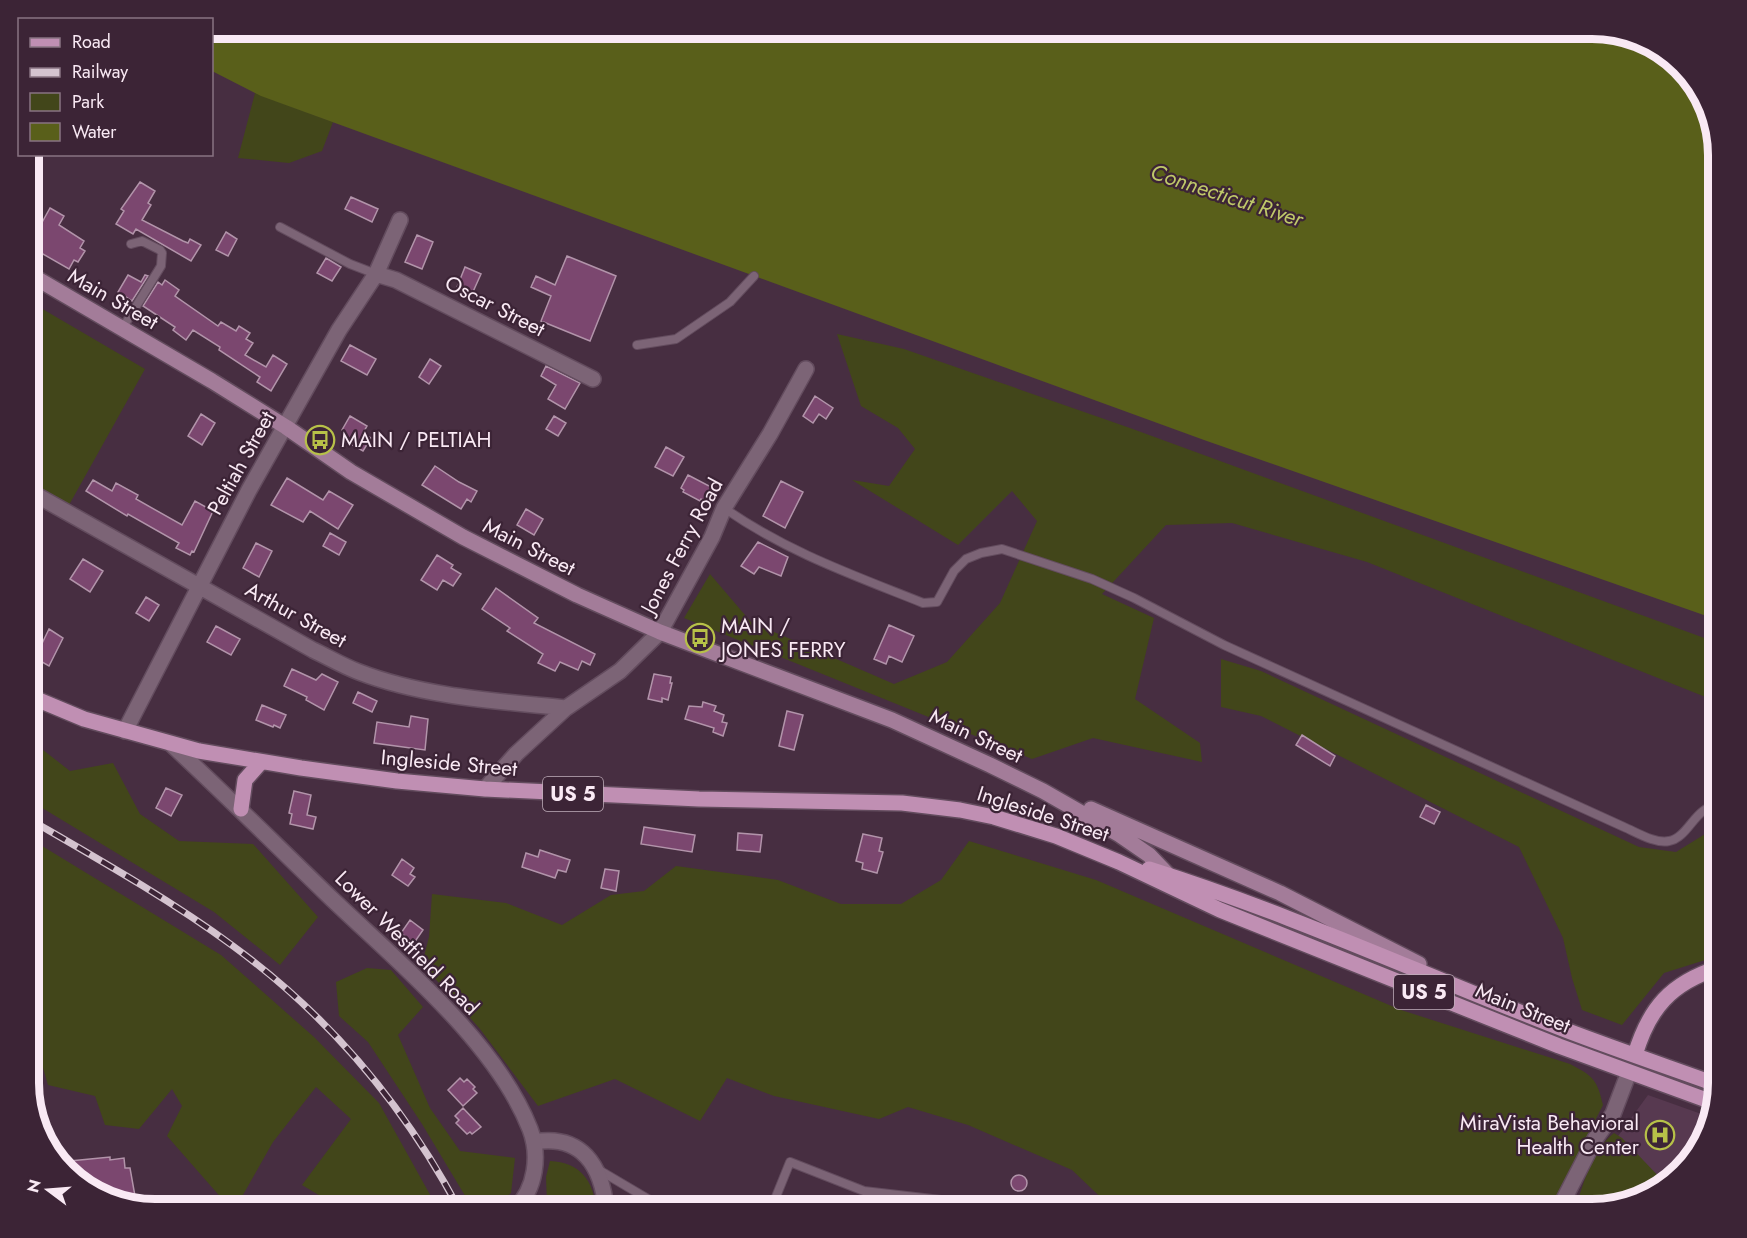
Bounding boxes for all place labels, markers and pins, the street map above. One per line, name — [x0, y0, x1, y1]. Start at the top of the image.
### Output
bus stop icon: MAIN / PELTIAH — [304, 424, 336, 456]
place label: MAIN / PELTIAH — [341, 425, 492, 455]
place label: MAIN / JONES FERRY — [718, 611, 846, 665]
bus stop icon: MAIN / JONES FERRY — [684, 622, 716, 654]
place label: MiraVista Behavioral Health Center — [1460, 1108, 1640, 1162]
hospital icon: MiraVista Behavioral Health Center — [1644, 1119, 1676, 1151]

